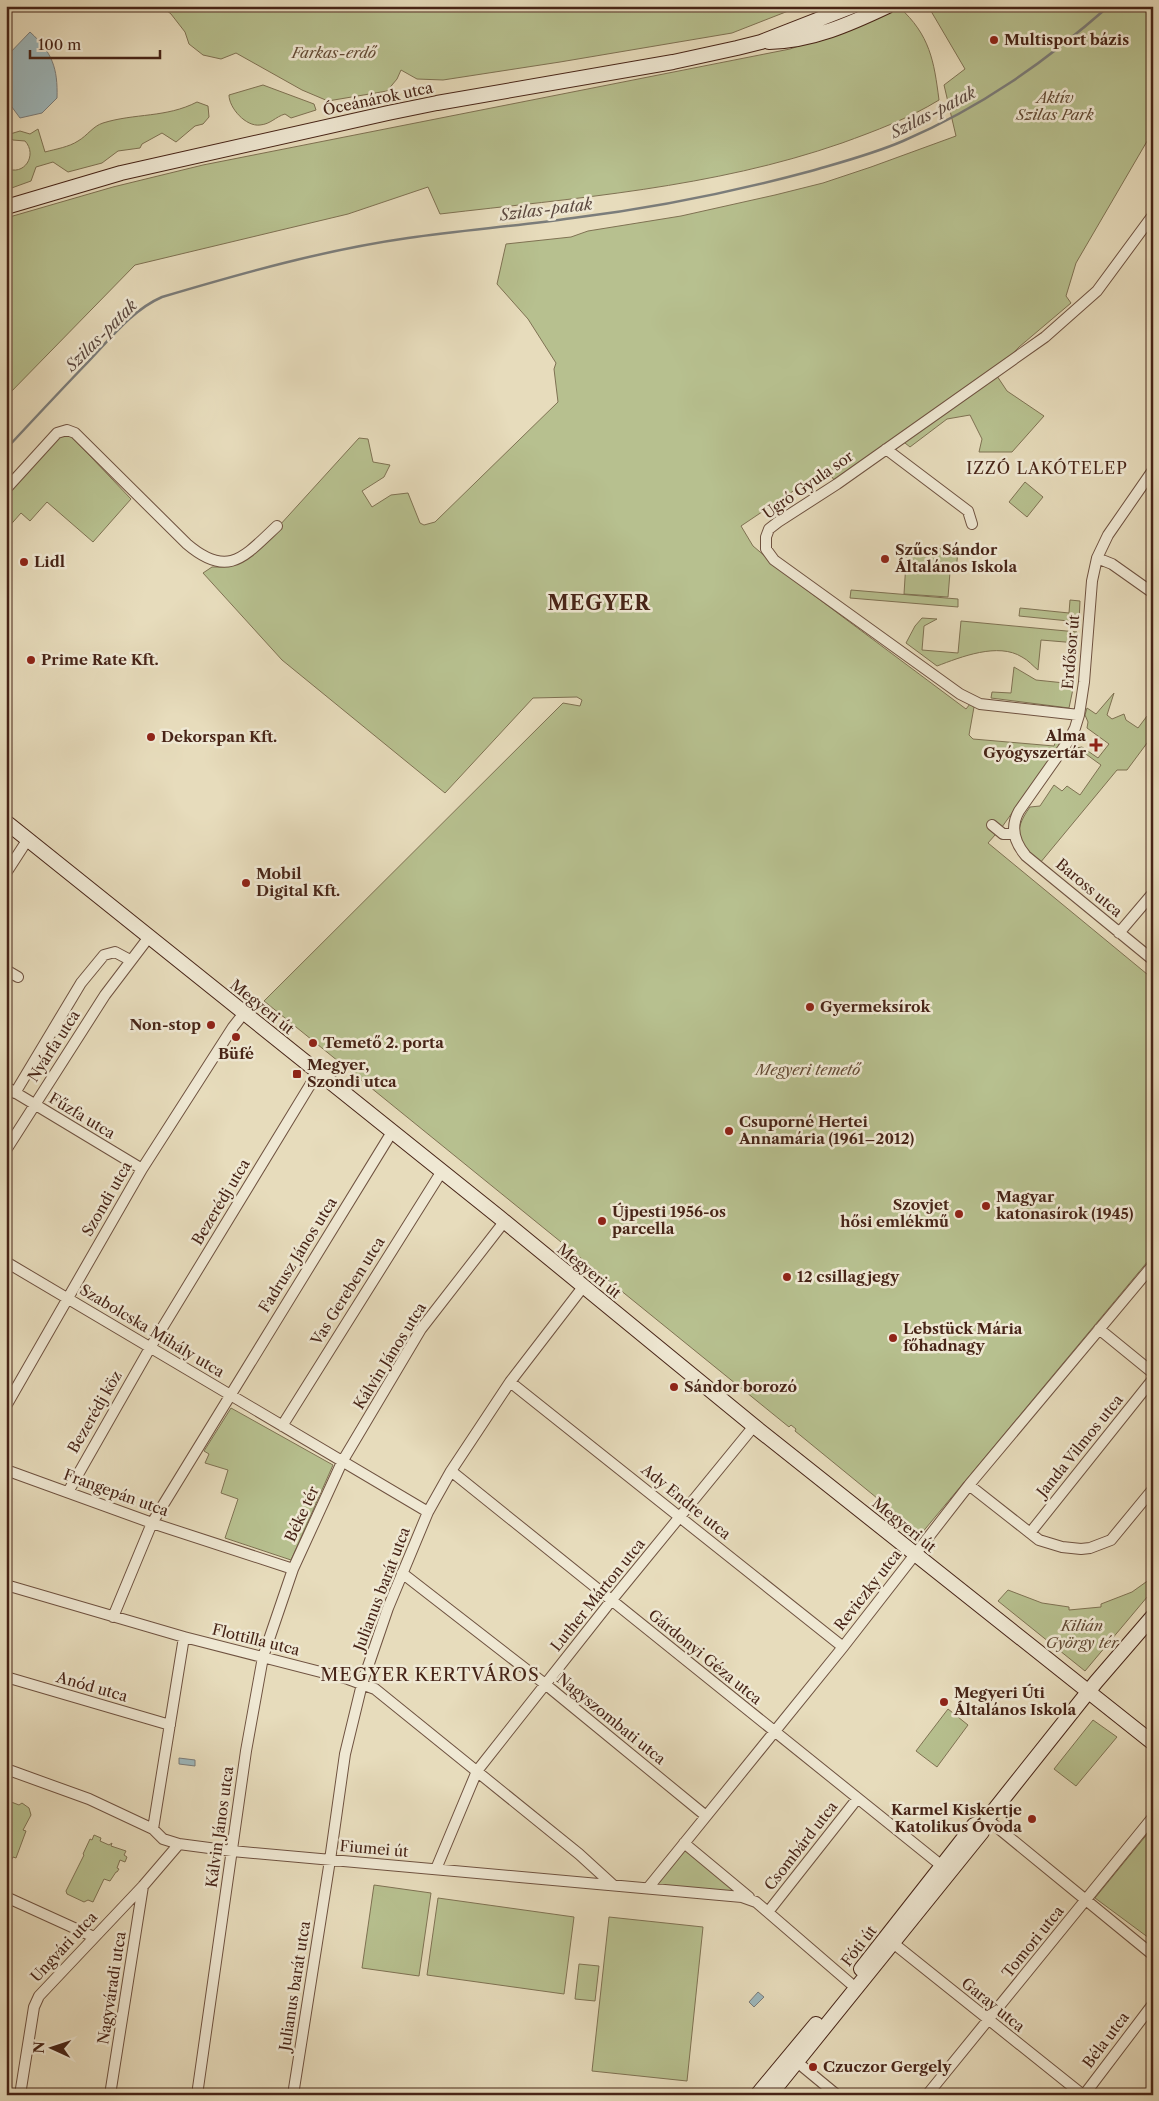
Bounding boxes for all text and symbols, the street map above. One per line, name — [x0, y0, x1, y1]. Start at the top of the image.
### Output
scale bar — [30, 28, 160, 60]
place label: Multisport bázis — [1004, 30, 1129, 49]
marker: Multisport bázis — [988, 34, 1000, 46]
text: 100 m — [38, 35, 81, 54]
park label: Farkas-erdő — [291, 43, 378, 62]
street label: Óceánárok utca — [321, 78, 435, 119]
water label: Szilas-patak — [886, 82, 980, 143]
park label: Aktív Szilas Park — [1015, 88, 1094, 124]
water label: Szilas-patak — [498, 193, 594, 225]
water label: Szilas-patak — [60, 295, 141, 376]
street label: Ugró Gyula sor — [759, 446, 857, 523]
district label: IZZÓ LAKÓTELEP — [966, 458, 1128, 478]
place label: Szűcs Sándor Általános Iskola — [894, 540, 1018, 576]
place label: Lidl — [34, 552, 65, 571]
marker: Szűcs Sándor Általános Iskola — [879, 553, 891, 565]
marker: Lidl — [18, 556, 30, 568]
district label: MEGYER — [547, 591, 651, 615]
street label: Erdősor út — [1058, 613, 1083, 690]
place label: Prime Rate Kft. — [41, 650, 159, 669]
marker: Prime Rate Kft. — [25, 654, 37, 666]
place label: Alma Gyógyszertár — [983, 726, 1087, 762]
place label: Dekorspan Kft. — [161, 727, 277, 746]
marker: Dekorspan Kft. — [145, 731, 157, 743]
marker: Alma Gyógyszertár — [1090, 739, 1102, 751]
street label: Baross utca — [1052, 854, 1127, 921]
place label: Mobil Digital Kft. — [256, 864, 340, 900]
marker: Mobil Digital Kft. — [240, 877, 252, 889]
street label: Megyeri út — [227, 975, 299, 1039]
place label: Gyermeksírok — [820, 997, 932, 1016]
marker: Gyermeksírok — [804, 1001, 816, 1013]
street label: Nyárfa utca — [23, 1006, 84, 1085]
place label: Non-stop — [129, 1015, 201, 1034]
marker: Non-stop — [205, 1019, 217, 1031]
marker: Büfé — [230, 1031, 242, 1043]
place label: Temető 2. porta — [323, 1033, 444, 1052]
marker: Temető 2. porta — [307, 1037, 319, 1049]
place label: Büfé — [218, 1044, 254, 1063]
place label: Megyer, Szondi utca — [307, 1055, 397, 1091]
park label: Megyeri temető — [754, 1060, 862, 1079]
marker: Megyer, Szondi utca — [291, 1068, 303, 1080]
street label: Fűzfa utca — [46, 1088, 119, 1143]
place label: Csuporné Hertei Annamária (1961–2012) — [738, 1112, 914, 1148]
marker: Csuporné Hertei Annamária (1961–2012) — [723, 1125, 735, 1137]
street label: Bezerédj utca — [187, 1155, 254, 1248]
street label: Szondi utca — [78, 1158, 136, 1240]
place label: Magyar katonasírok (1945) — [996, 1187, 1134, 1223]
street label: Fadrusz János utca — [254, 1193, 341, 1316]
place label: Szovjet hősi emlékmű — [840, 1195, 949, 1231]
marker: Magyar katonasírok (1945) — [980, 1200, 992, 1212]
place label: Újpesti 1956-os parcella — [612, 1202, 726, 1238]
marker: Szovjet hősi emlékmű — [953, 1208, 965, 1220]
marker: Újpesti 1956-os parcella — [596, 1215, 608, 1227]
street label: Vas Gereben utca — [306, 1233, 389, 1349]
street label: Megyeri út — [554, 1239, 626, 1303]
place label: 12 csillagjegy — [797, 1267, 900, 1286]
marker: 12 csillagjegy — [781, 1271, 793, 1283]
street label: Szabolcska Mihály utca — [77, 1280, 228, 1381]
street label: Kálvin János utca — [349, 1299, 430, 1413]
place label: Lebstück Mária főhadnagy — [903, 1319, 1023, 1355]
marker: Lebstück Mária főhadnagy — [887, 1332, 899, 1344]
street label: Bezerédj köz — [63, 1367, 126, 1456]
place label: Sándor borozó — [684, 1377, 797, 1396]
marker: Sándor borozó — [668, 1381, 680, 1393]
street label: Janda Vilmos utca — [1031, 1390, 1127, 1502]
street label: Ady Endre utca — [637, 1459, 735, 1544]
street label: Frangepán utca — [61, 1465, 171, 1520]
street label: Béke tér — [280, 1482, 323, 1545]
street label: Megyeri út — [869, 1493, 941, 1557]
street label: Julianus barát utca — [348, 1524, 414, 1655]
street label: Luther Márton utca — [546, 1534, 649, 1655]
street label: Reviczky utca — [830, 1545, 905, 1634]
street label: Gárdonyi Géza utca — [645, 1605, 766, 1708]
park label: Kilián György tér — [1046, 1616, 1119, 1652]
street label: Flottilla utca — [210, 1619, 302, 1660]
district label: MEGYER KERTVÁROS — [320, 1663, 540, 1686]
street label: Anód utca — [53, 1667, 130, 1706]
street label: Nagyszombati utca — [553, 1669, 670, 1768]
place label: Megyeri Úti Általános Iskola — [953, 1683, 1077, 1719]
marker: Megyeri Úti Általános Iskola — [938, 1696, 950, 1708]
street label: Kálvin János utca — [202, 1765, 237, 1889]
street label: Csombárd utca — [760, 1797, 841, 1894]
place label: Karmel Kiskertje Katolikus Óvoda — [891, 1800, 1022, 1836]
marker: Karmel Kiskertje Katolikus Óvoda — [1026, 1813, 1038, 1825]
street label: Fiumei út — [339, 1836, 410, 1861]
street label: Tomori utca — [998, 1902, 1068, 1982]
street label: Ungvári utca — [26, 1907, 101, 1986]
street label: Julianus barát utca — [275, 1920, 314, 2054]
street label: Fóti út — [837, 1921, 881, 1970]
street label: Nagyváradi utca — [93, 1930, 130, 2046]
street label: Garay utca — [958, 1973, 1029, 2036]
street label: Béla utca — [1078, 2008, 1133, 2072]
north arrow — [28, 2024, 78, 2074]
text: N — [30, 2041, 48, 2054]
place label: Czuczor Gergely — [823, 2057, 952, 2076]
marker: Czuczor Gergely — [807, 2061, 819, 2073]

